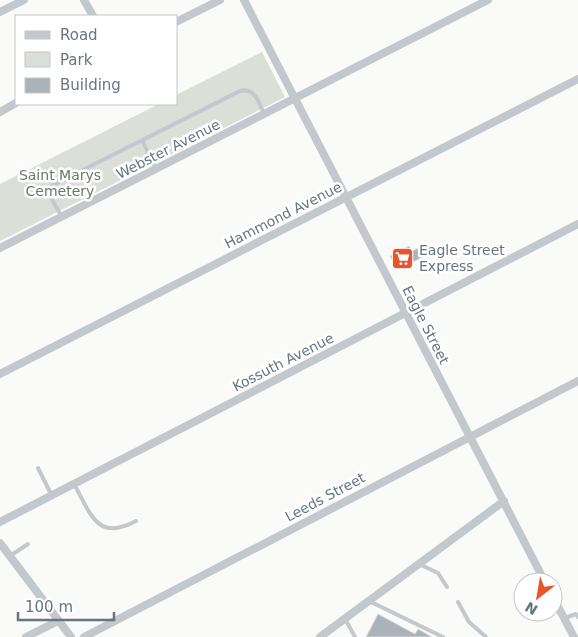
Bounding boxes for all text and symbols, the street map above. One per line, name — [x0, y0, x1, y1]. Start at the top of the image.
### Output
legend — [15, 15, 178, 105]
text: Road — [60, 26, 98, 44]
text: Park — [60, 51, 93, 69]
text: Building — [60, 76, 121, 94]
street label: Webster Avenue — [114, 116, 222, 182]
park label: Saint Marys Cemetery — [19, 167, 101, 199]
street label: Hammond Avenue — [222, 179, 344, 251]
place label: Eagle Street Express — [419, 242, 505, 274]
supermarket icon: Eagle Street Express — [391, 246, 415, 270]
street label: Eagle Street — [399, 283, 453, 367]
street label: Kossuth Avenue — [230, 330, 336, 394]
street label: Leeds Street — [282, 469, 368, 525]
north arrow — [513, 572, 563, 622]
scale bar — [18, 590, 114, 622]
text: 100 m — [25, 598, 73, 616]
text: N — [522, 598, 540, 618]

